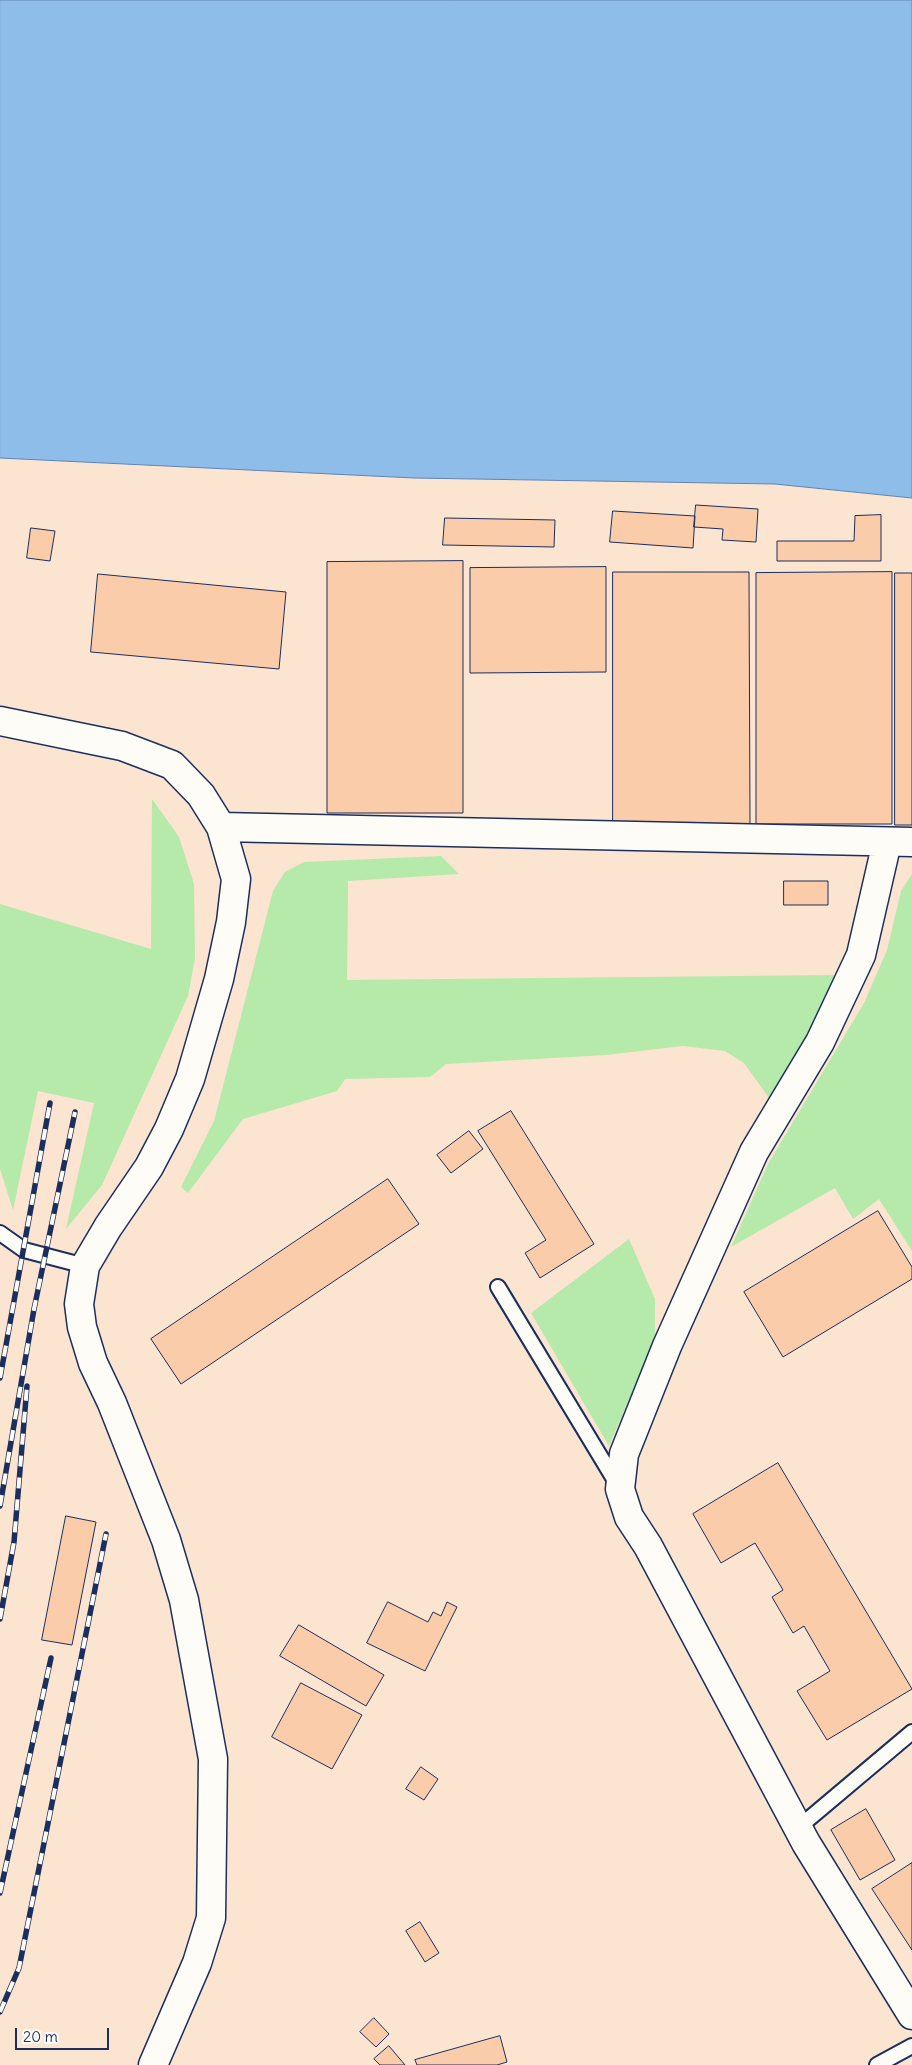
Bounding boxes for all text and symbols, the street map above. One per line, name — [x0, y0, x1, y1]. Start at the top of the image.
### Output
scale bar — [18, 2018, 111, 2050]
text: 20 m — [23, 2027, 58, 2046]

